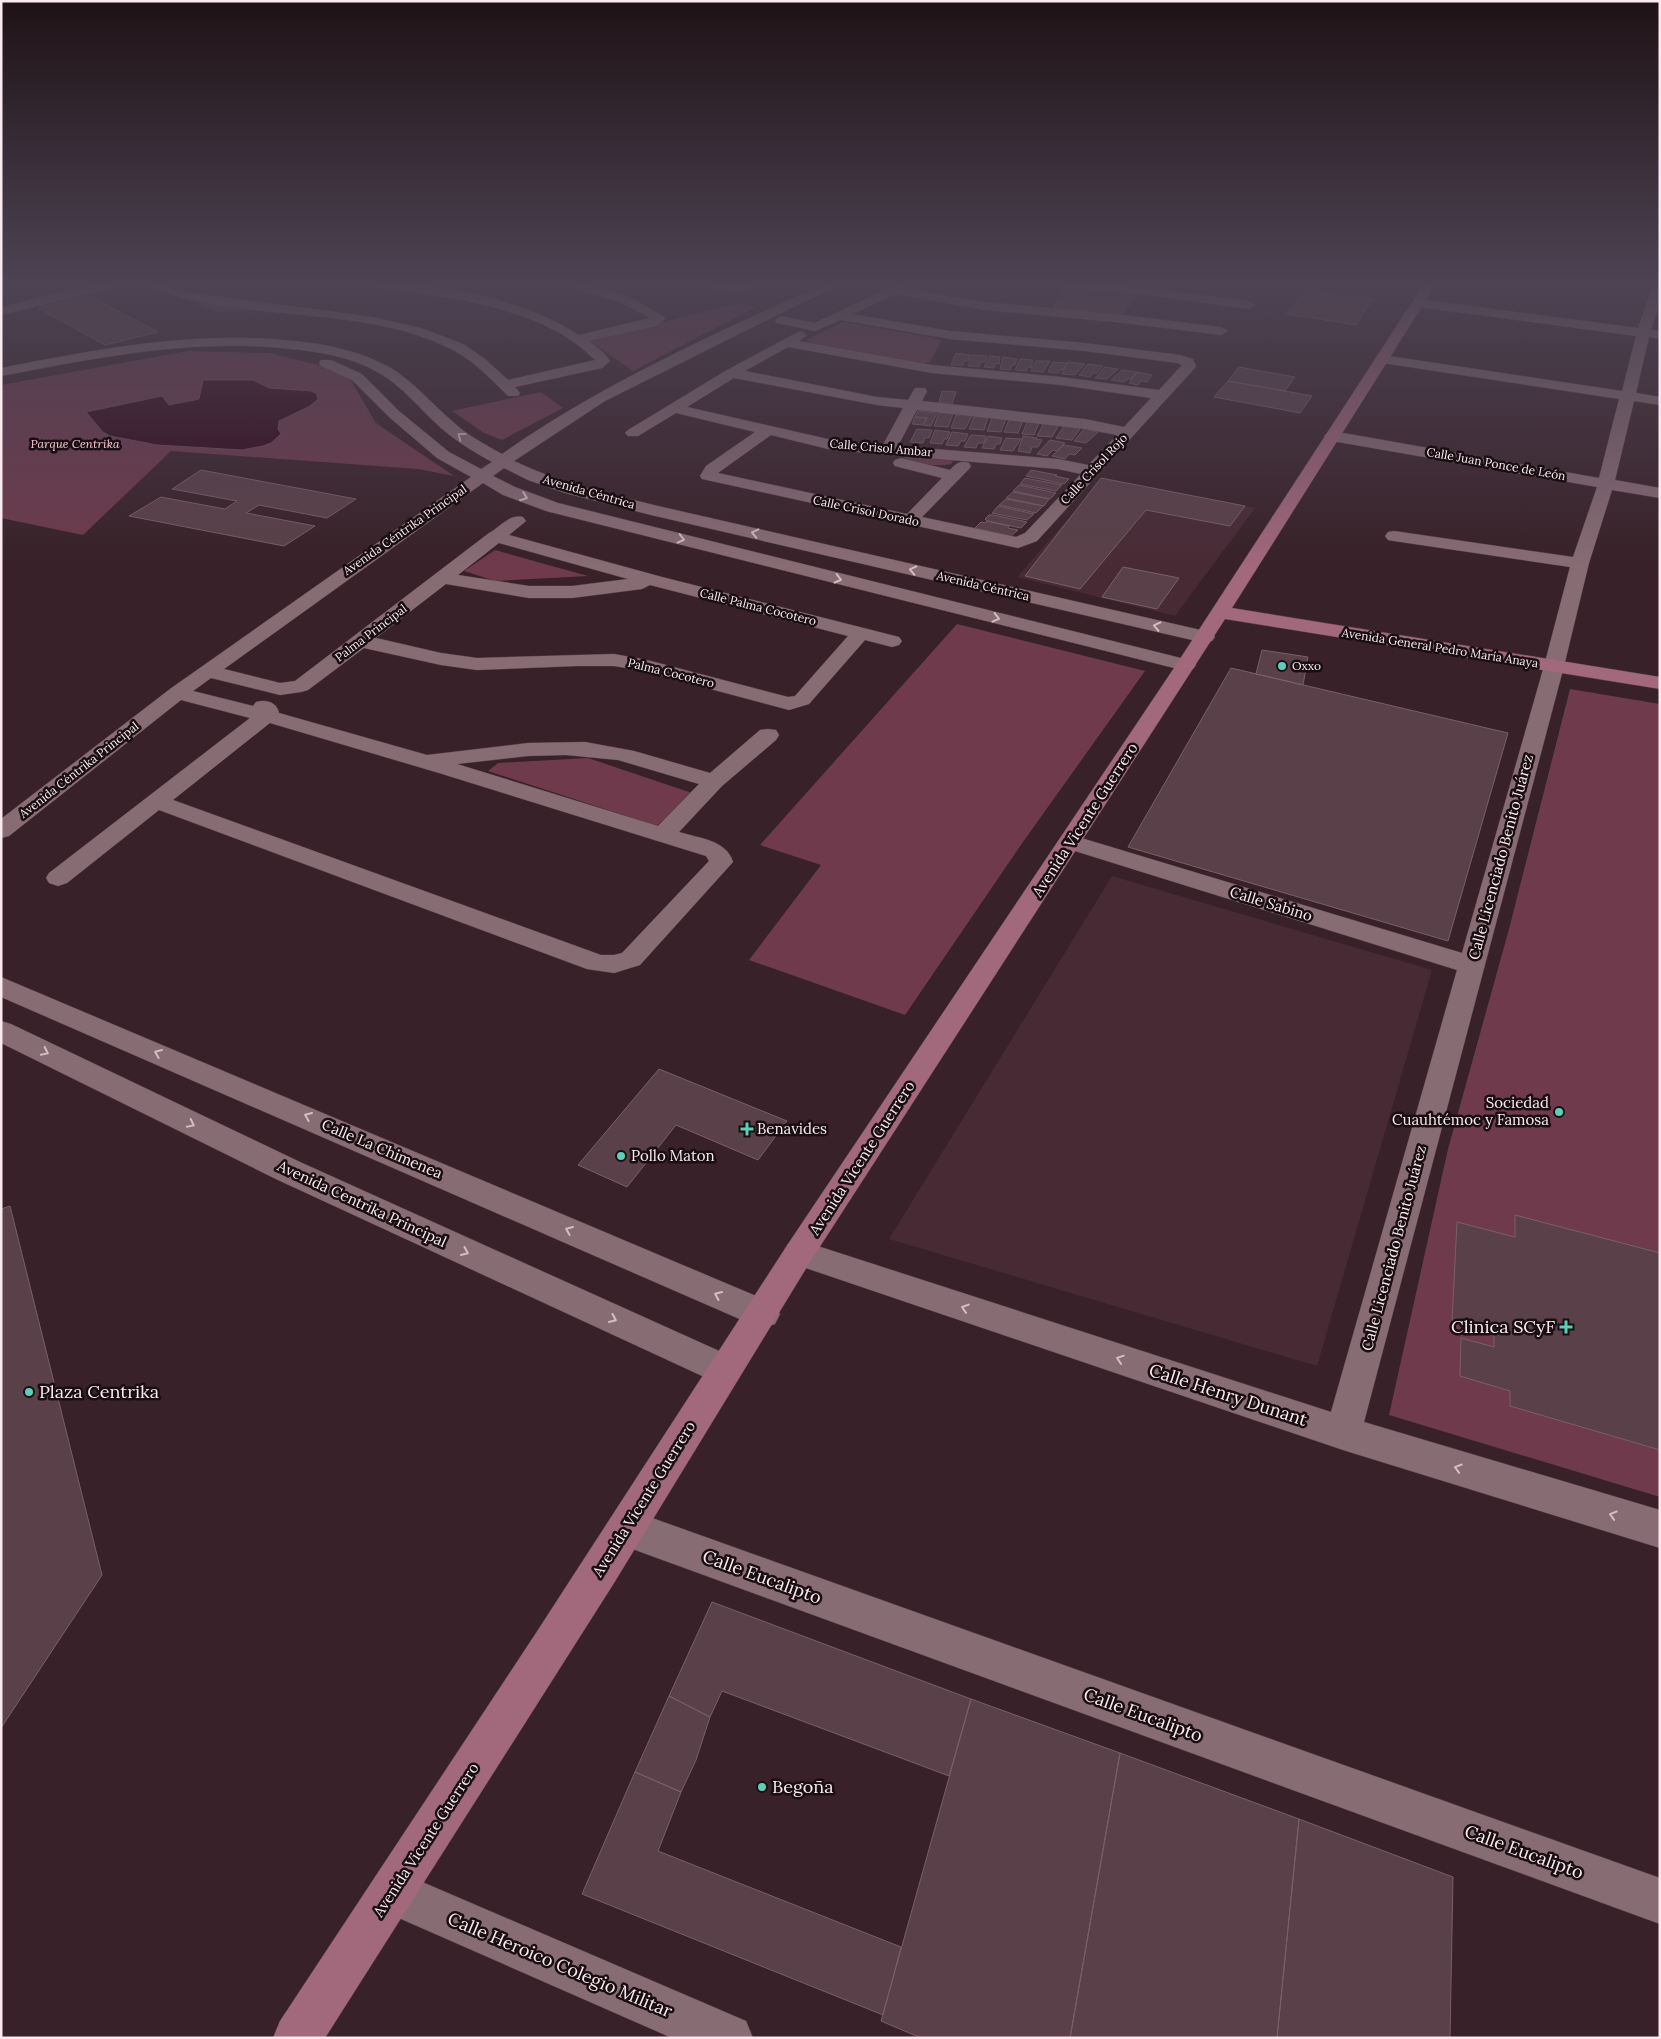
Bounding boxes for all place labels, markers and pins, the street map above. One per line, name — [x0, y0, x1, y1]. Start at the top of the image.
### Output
place label: Oxxo — [1292, 658, 1321, 673]
marker: Oxxo — [1276, 660, 1288, 672]
place label: Sociedad Cuauhtémoc y Famosa — [1392, 1093, 1549, 1129]
marker: Sociedad Cuauhtémoc y Famosa — [1553, 1106, 1565, 1118]
place label: Benavides — [757, 1119, 827, 1138]
marker: Benavides — [741, 1123, 753, 1135]
place label: Pollo Maton — [631, 1146, 715, 1165]
marker: Pollo Maton — [615, 1150, 627, 1162]
place label: Clinica SCyF — [1451, 1315, 1555, 1338]
marker: Clinica SCyF — [1559, 1320, 1573, 1334]
place label: Plaza Centrika — [39, 1380, 159, 1403]
marker: Plaza Centrika — [23, 1386, 35, 1398]
place label: Begoña — [772, 1775, 834, 1798]
marker: Begoña — [756, 1781, 768, 1793]

